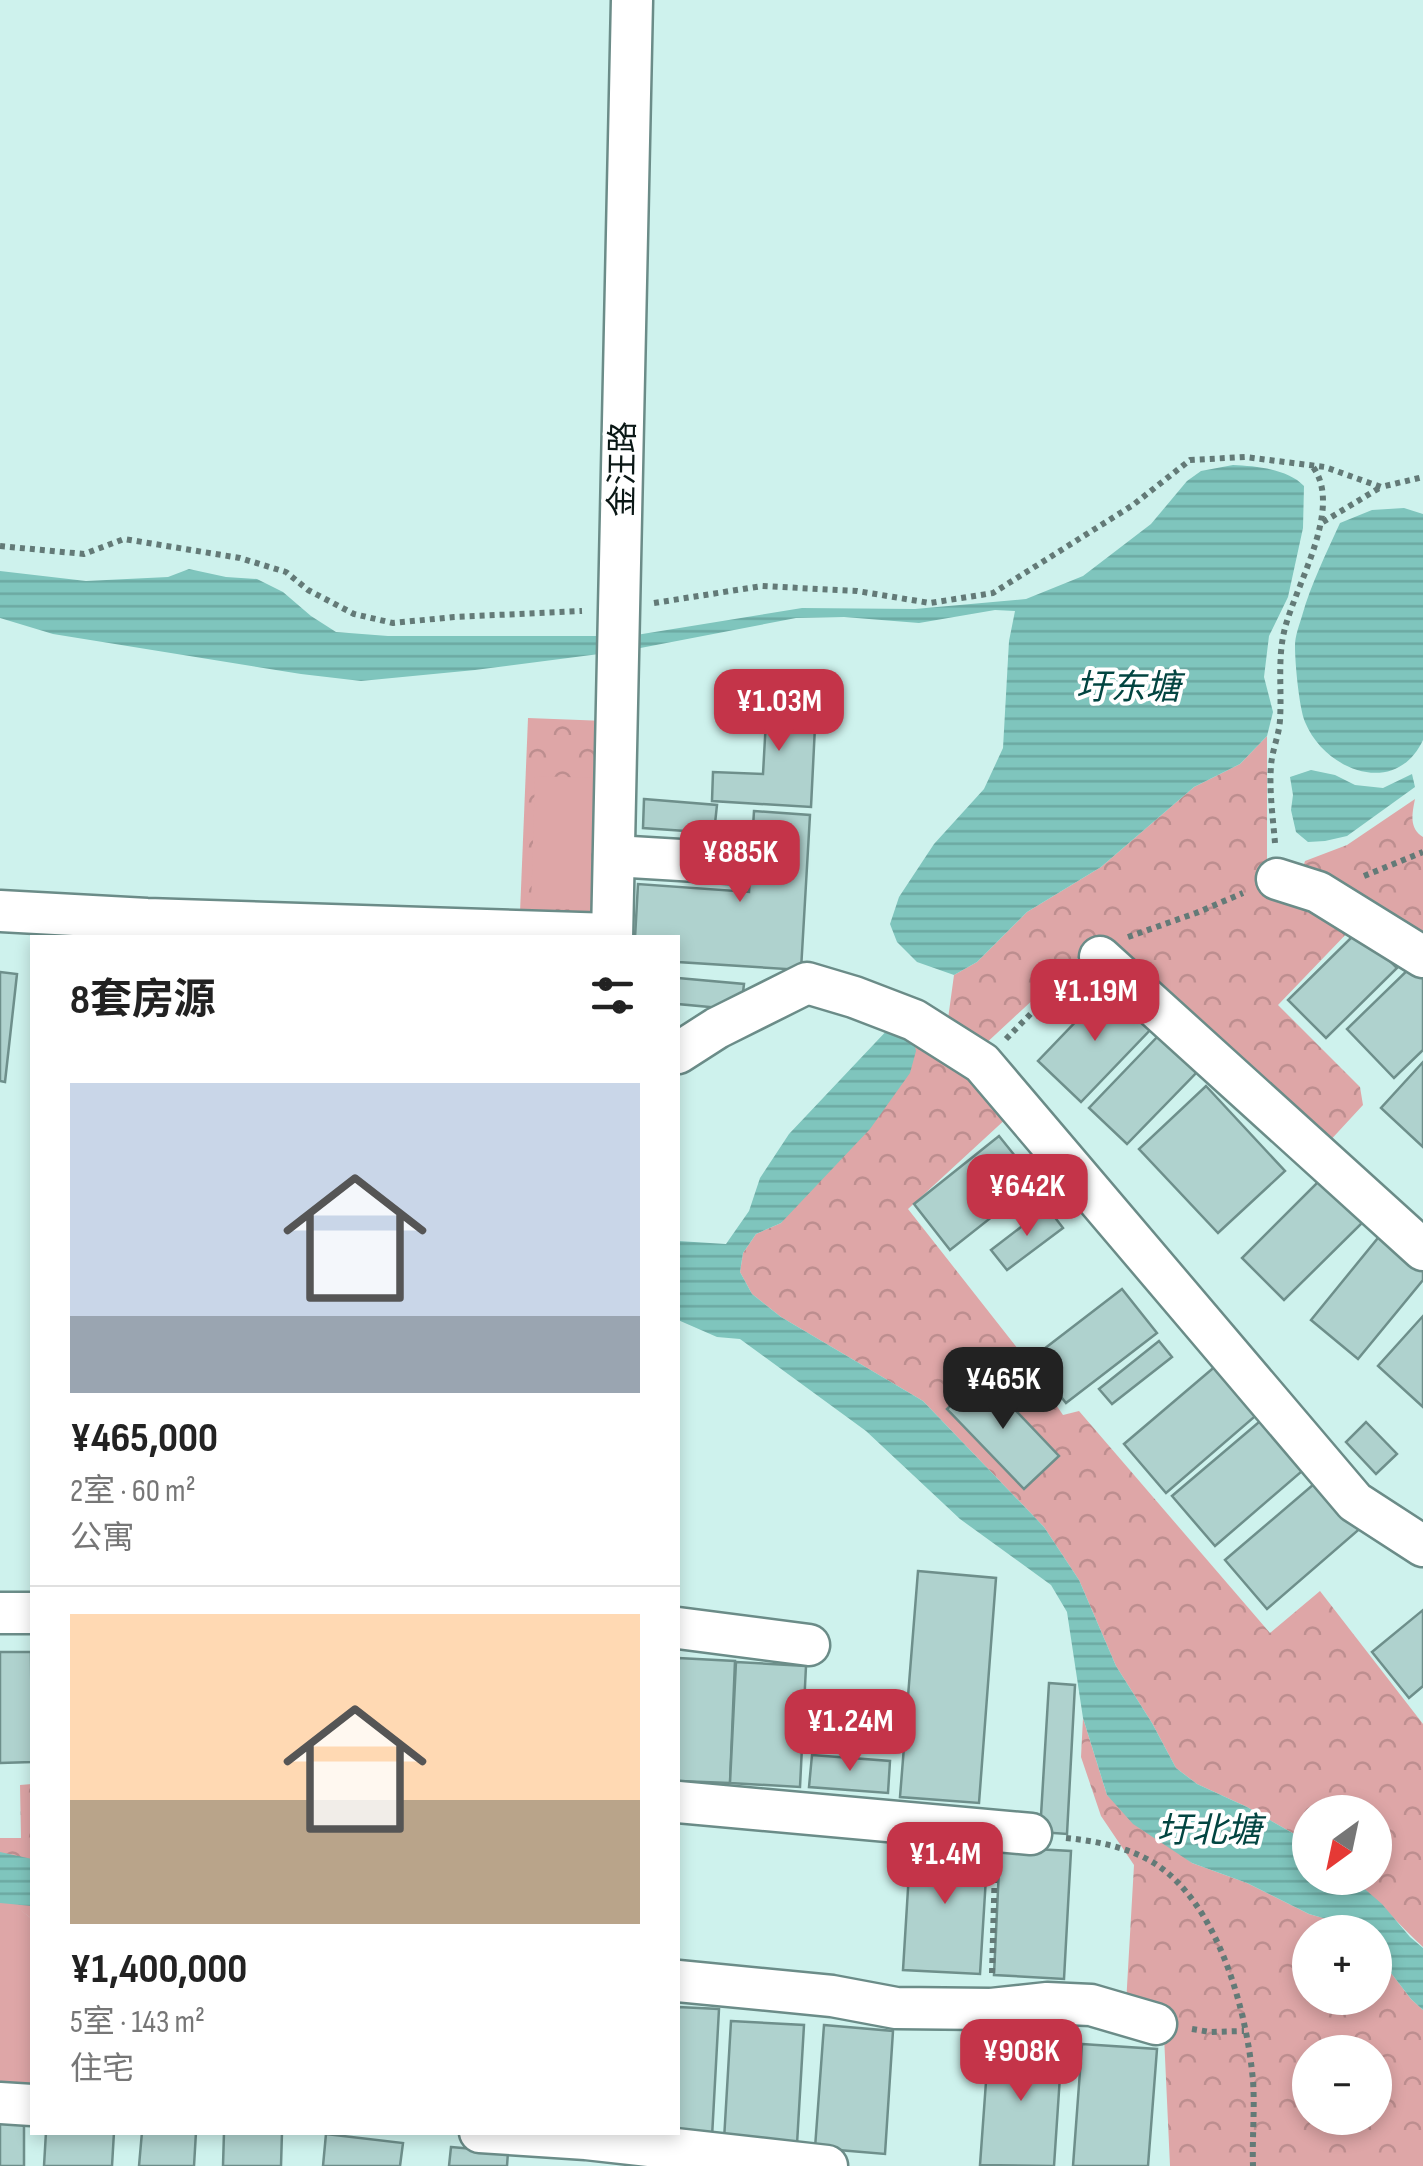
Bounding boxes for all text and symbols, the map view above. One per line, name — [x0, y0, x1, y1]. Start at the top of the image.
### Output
street label: 金汪路 — [603, 421, 644, 517]
water label: 圩东塘 — [1075, 667, 1185, 710]
pin: ¥1.03M — [698, 669, 860, 754]
text: ¥1.03M — [736, 682, 822, 721]
pin: ¥885K — [670, 820, 810, 905]
text: ¥885K — [702, 833, 778, 872]
pin: ¥1.19M — [1014, 959, 1176, 1044]
icon: filters — [585, 968, 640, 1023]
text: ¥1.19M — [1052, 972, 1138, 1011]
text: 8套房源 — [70, 975, 216, 1026]
icon: home — [265, 1148, 445, 1328]
pin: ¥642K — [957, 1154, 1097, 1239]
text: ¥642K — [989, 1167, 1065, 1206]
pin: ¥465K — [933, 1347, 1073, 1432]
text: ¥465K — [965, 1360, 1041, 1399]
text: ¥465,000 — [70, 1413, 218, 1464]
text: 2室 · 60 m² — [70, 1472, 196, 1511]
text: 公寓 — [70, 1519, 134, 1558]
icon: home — [265, 1679, 445, 1859]
pin: ¥1.24M — [769, 1689, 931, 1774]
text: ¥1.24M — [807, 1702, 893, 1741]
north arrow — [1292, 1795, 1392, 1895]
map controls — [1292, 1795, 1392, 2135]
water label: 圩北塘 — [1156, 1810, 1266, 1853]
pin: ¥1.4M — [875, 1822, 1015, 1907]
text: ¥1.4M — [909, 1835, 981, 1874]
button: + — [1292, 1915, 1392, 2015]
text: ¥1,400,000 — [70, 1944, 247, 1995]
text: 5室 · 143 m² — [70, 2003, 205, 2042]
pin: ¥908K — [951, 2019, 1091, 2104]
text: ¥908K — [982, 2032, 1060, 2071]
button: − — [1292, 2035, 1392, 2135]
text: 住宅 — [70, 2050, 134, 2089]

